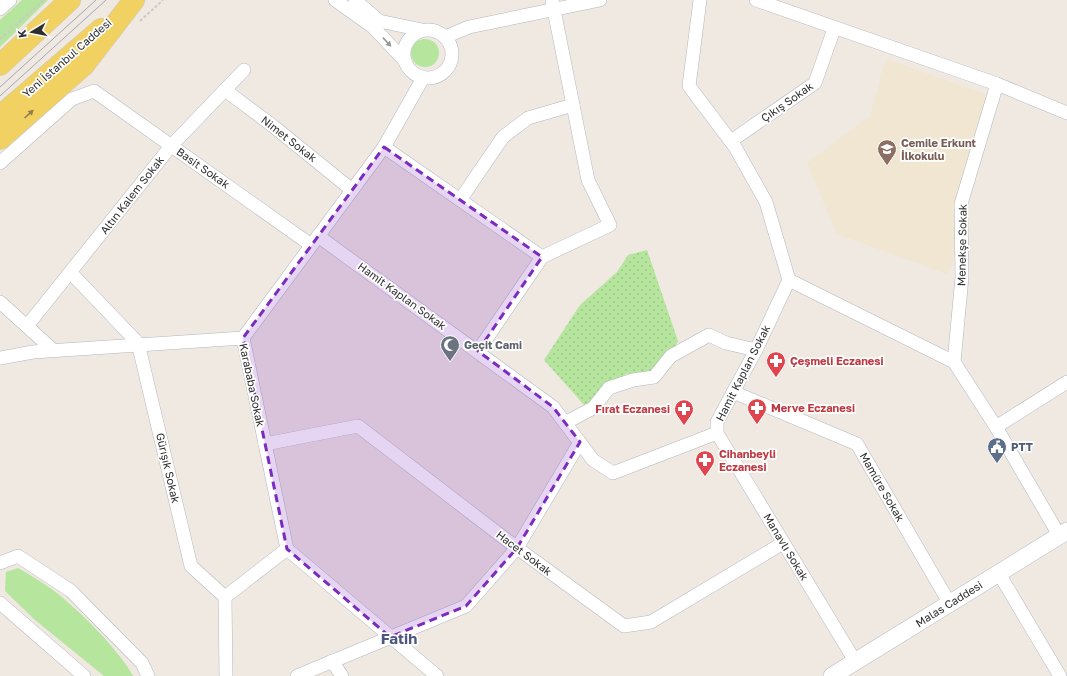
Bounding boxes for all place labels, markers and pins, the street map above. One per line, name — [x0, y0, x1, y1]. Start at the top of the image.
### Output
place label: Cemile Erkunt İlkokulu — [901, 136, 977, 162]
school or university icon: Cemile Erkunt İlkokulu — [876, 138, 898, 166]
mosque icon: Geçit Cami — [439, 334, 461, 362]
place label: Geçit Cami — [464, 338, 522, 351]
pharmacy icon: Çeşmeli Eczanesi — [765, 350, 787, 378]
place label: Çeşmeli Eczanesi — [790, 354, 883, 367]
pharmacy icon: Merve Eczanesi — [746, 397, 768, 425]
pharmacy icon: Fırat Eczanesi — [673, 398, 695, 426]
place label: Merve Eczanesi — [771, 401, 855, 414]
place label: Fırat Eczanesi — [595, 402, 670, 415]
public building icon: PTT — [986, 436, 1008, 464]
place label: PTT — [1011, 440, 1033, 453]
place label: Cihanbeyli Eczanesi — [719, 447, 776, 473]
pharmacy icon: Cihanbeyli Eczanesi — [694, 449, 716, 477]

